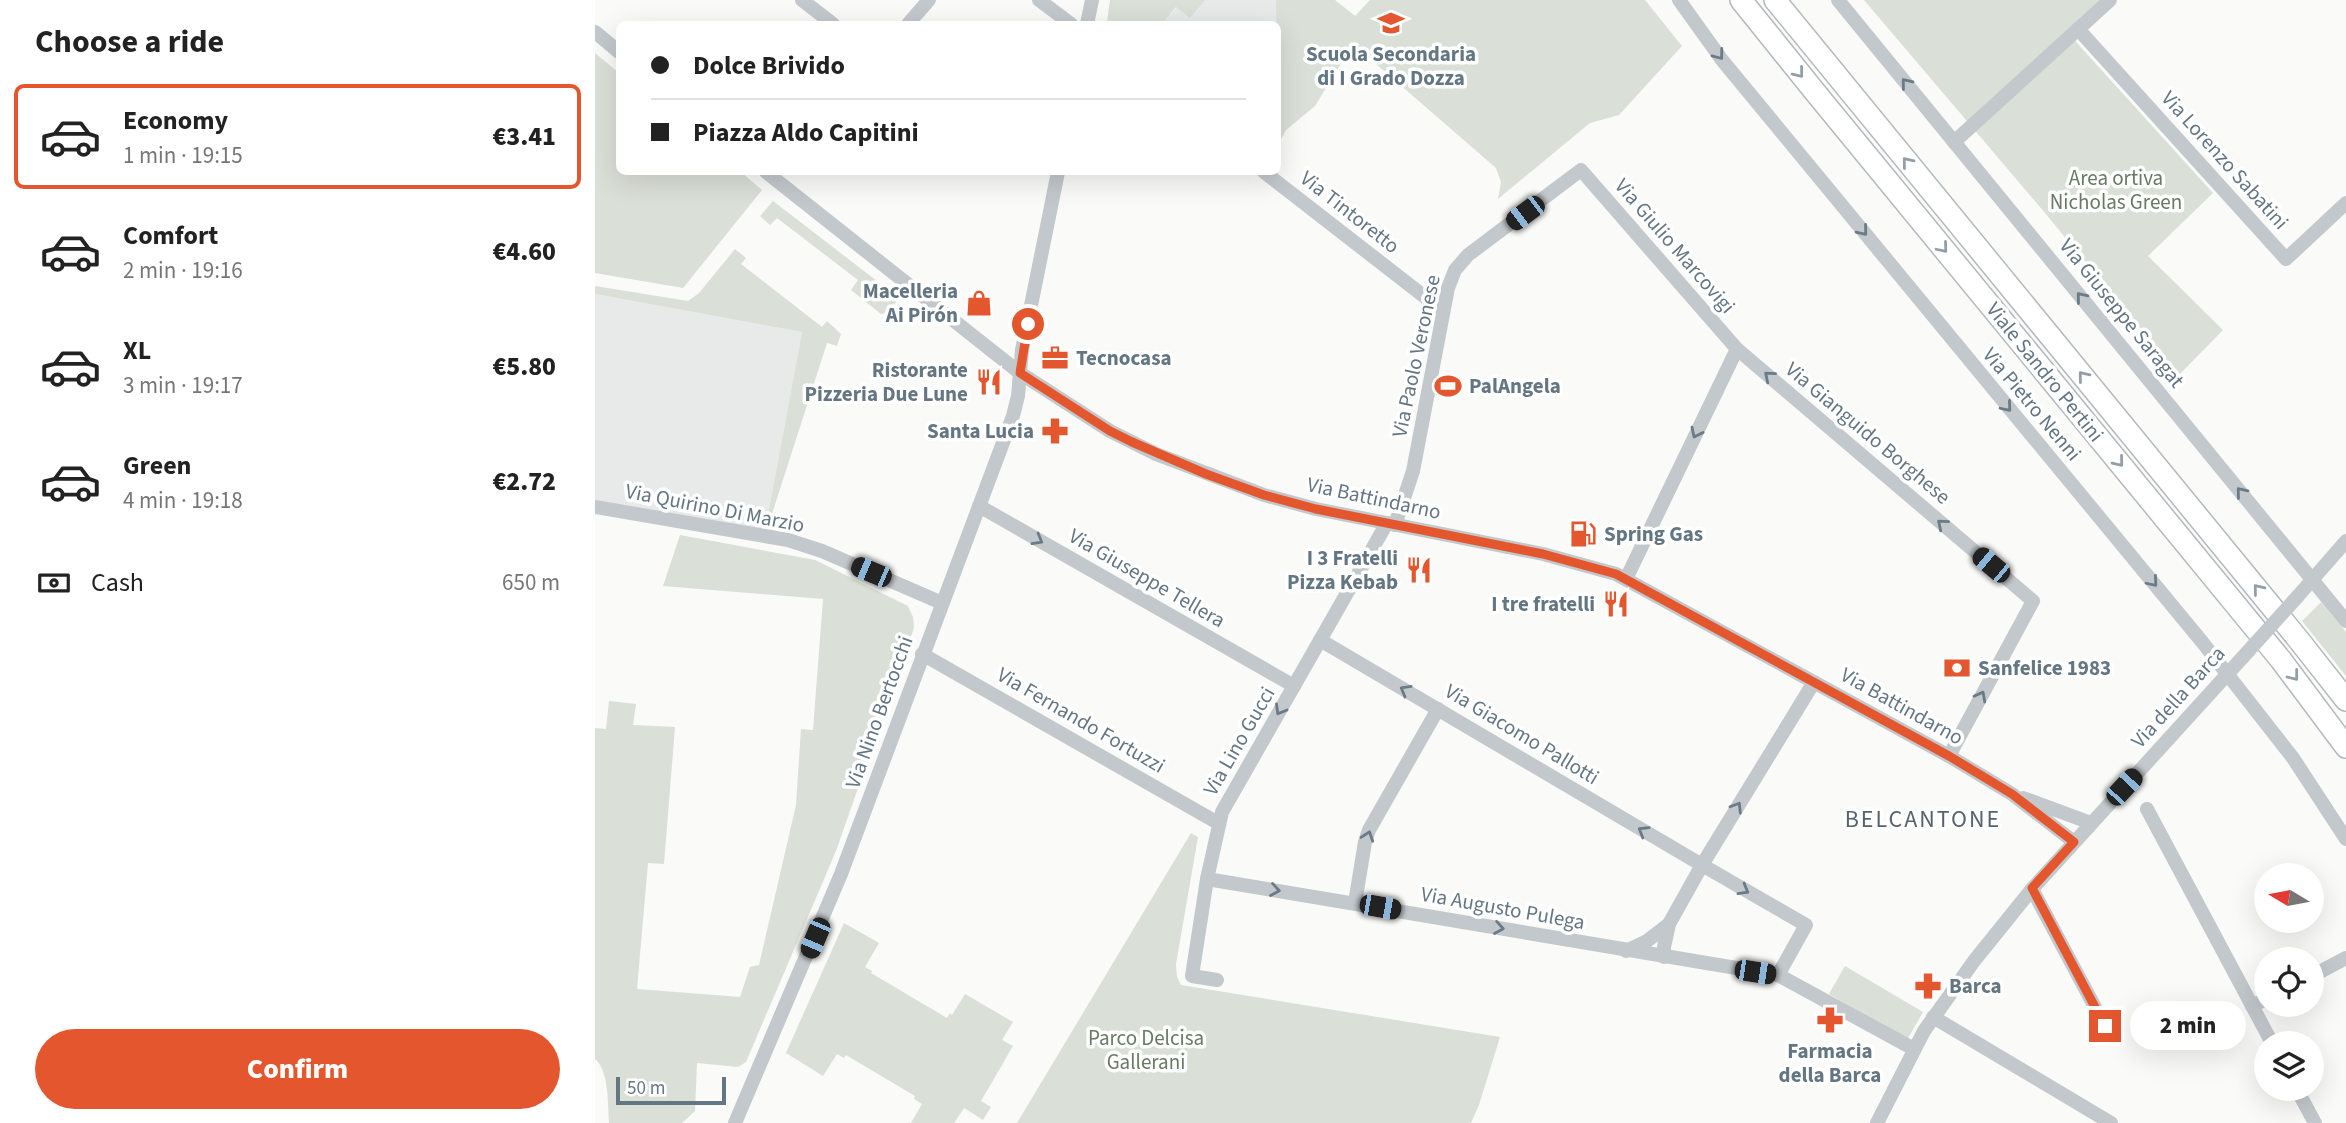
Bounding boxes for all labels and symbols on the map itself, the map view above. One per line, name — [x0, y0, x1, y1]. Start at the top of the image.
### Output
school or university icon: Scuola Secondaria di I Grado Dozza — [1376, 8, 1406, 38]
place label: Scuola Secondaria di I Grado Dozza — [1306, 39, 1476, 93]
one-way arrow — [1711, 47, 1723, 60]
one-way arrow — [1791, 64, 1803, 77]
one-way arrow — [1902, 79, 1914, 92]
street label: Via Lorenzo Sabatini — [2154, 84, 2296, 236]
one-way arrow — [1903, 158, 1915, 171]
park label: Area ortiva Nicholas Green — [2050, 163, 2182, 217]
street label: Via Tintoretto — [1294, 164, 1406, 260]
street label: Via Giulio Marcovigi — [1608, 172, 1742, 320]
car — [1502, 192, 1549, 234]
one-way arrow — [1855, 223, 1867, 236]
street label: Via Giuseppe Saragat — [2052, 232, 2192, 394]
one-way arrow — [1935, 241, 1948, 253]
street label: Via Paolo Veronese — [1384, 272, 1448, 440]
place label: Macelleria Ai Pirón — [863, 276, 958, 330]
shop icon: Macelleria Ai Pirón — [964, 288, 994, 318]
one-way arrow — [2077, 293, 2089, 306]
street label: Viale Sandro Pertini — [1979, 296, 2111, 448]
route start — [1012, 308, 1044, 340]
street label: Via Pietro Nenni — [1976, 341, 2088, 467]
office icon: Tecnocasa — [1040, 343, 1070, 373]
place label: Tecnocasa — [1076, 343, 1172, 373]
place label: Ristorante Pizzeria Due Lune — [804, 355, 968, 409]
street label: Via Gianguido Borghese — [1779, 355, 1957, 511]
restaurant icon: Ristorante Pizzeria Due Lune — [974, 367, 1004, 397]
sports icon: PalAngela — [1433, 371, 1463, 401]
place label: PalAngela — [1469, 371, 1561, 401]
one-way arrow — [2078, 371, 2091, 383]
one-way arrow — [1764, 372, 1777, 384]
one-way arrow — [1999, 399, 2011, 412]
place label: Santa Lucia — [927, 416, 1034, 446]
pharmacy icon: Santa Lucia — [1040, 416, 1070, 446]
one-way arrow — [1691, 425, 1705, 438]
one-way arrow — [2111, 454, 2123, 467]
street label: Via Battindarno — [1304, 469, 1444, 527]
street label: Via Quirino Di Marzio — [623, 476, 807, 540]
one-way arrow — [2237, 488, 2249, 501]
fuel station icon: Spring Gas — [1568, 519, 1598, 549]
place label: Spring Gas — [1604, 519, 1703, 549]
one-way arrow — [1937, 519, 1950, 532]
street label: Via Giuseppe Tellera — [1063, 521, 1231, 635]
one-way arrow — [1031, 532, 1044, 545]
place label: I 3 Fratelli Pizza Kebab — [1287, 543, 1398, 597]
car — [1969, 543, 2014, 587]
car — [848, 554, 895, 590]
restaurant icon: I 3 Fratelli Pizza Kebab — [1404, 555, 1434, 585]
one-way arrow — [2144, 574, 2157, 587]
one-way arrow — [2254, 585, 2266, 598]
place label: I tre fratelli — [1491, 589, 1595, 619]
restaurant icon: I tre fratelli — [1601, 589, 1631, 619]
street label: Via Nino Bertocchi — [838, 632, 920, 792]
street label: Via della Barca — [2124, 639, 2232, 755]
bank icon: Sanfelice 1983 — [1942, 653, 1972, 683]
place label: Sanfelice 1983 — [1978, 653, 2111, 683]
street label: Via Fernando Fortuzzi — [991, 660, 1171, 780]
street label: Via Battindarno — [1835, 660, 1969, 752]
one-way arrow — [2285, 669, 2298, 681]
street label: Via Giacomo Pallotti — [1439, 676, 1605, 792]
street label: Via Lino Gucci — [1196, 681, 1282, 801]
one-way arrow — [1400, 685, 1412, 698]
one-way arrow — [1973, 691, 1987, 703]
one-way arrow — [1275, 702, 1288, 715]
car — [2102, 764, 2147, 810]
one-way arrow — [1729, 802, 1742, 815]
district label: BELCANTONE — [1845, 802, 2001, 837]
one-way arrow — [1638, 826, 1651, 839]
one-way arrow — [1359, 830, 1374, 842]
north arrow — [2254, 863, 2324, 933]
street label: Via Augusto Pulega — [1419, 879, 1587, 937]
one-way arrow — [1736, 881, 1749, 894]
one-way arrow — [1269, 882, 1280, 897]
car — [1358, 893, 1403, 921]
car — [798, 915, 833, 961]
one-way arrow — [1493, 920, 1505, 935]
car — [1733, 958, 1778, 986]
pharmacy icon: Barca — [1913, 971, 1943, 1001]
place label: Barca — [1949, 971, 2002, 1001]
callout: 2 min — [2129, 1002, 2245, 1050]
pharmacy icon: Farmacia della Barca — [1815, 1005, 1845, 1035]
route end — [2089, 1010, 2121, 1042]
park label: Parco Delcisa Gallerani — [1088, 1023, 1204, 1077]
place label: Farmacia della Barca — [1779, 1036, 1881, 1090]
scale bar — [616, 1074, 726, 1106]

